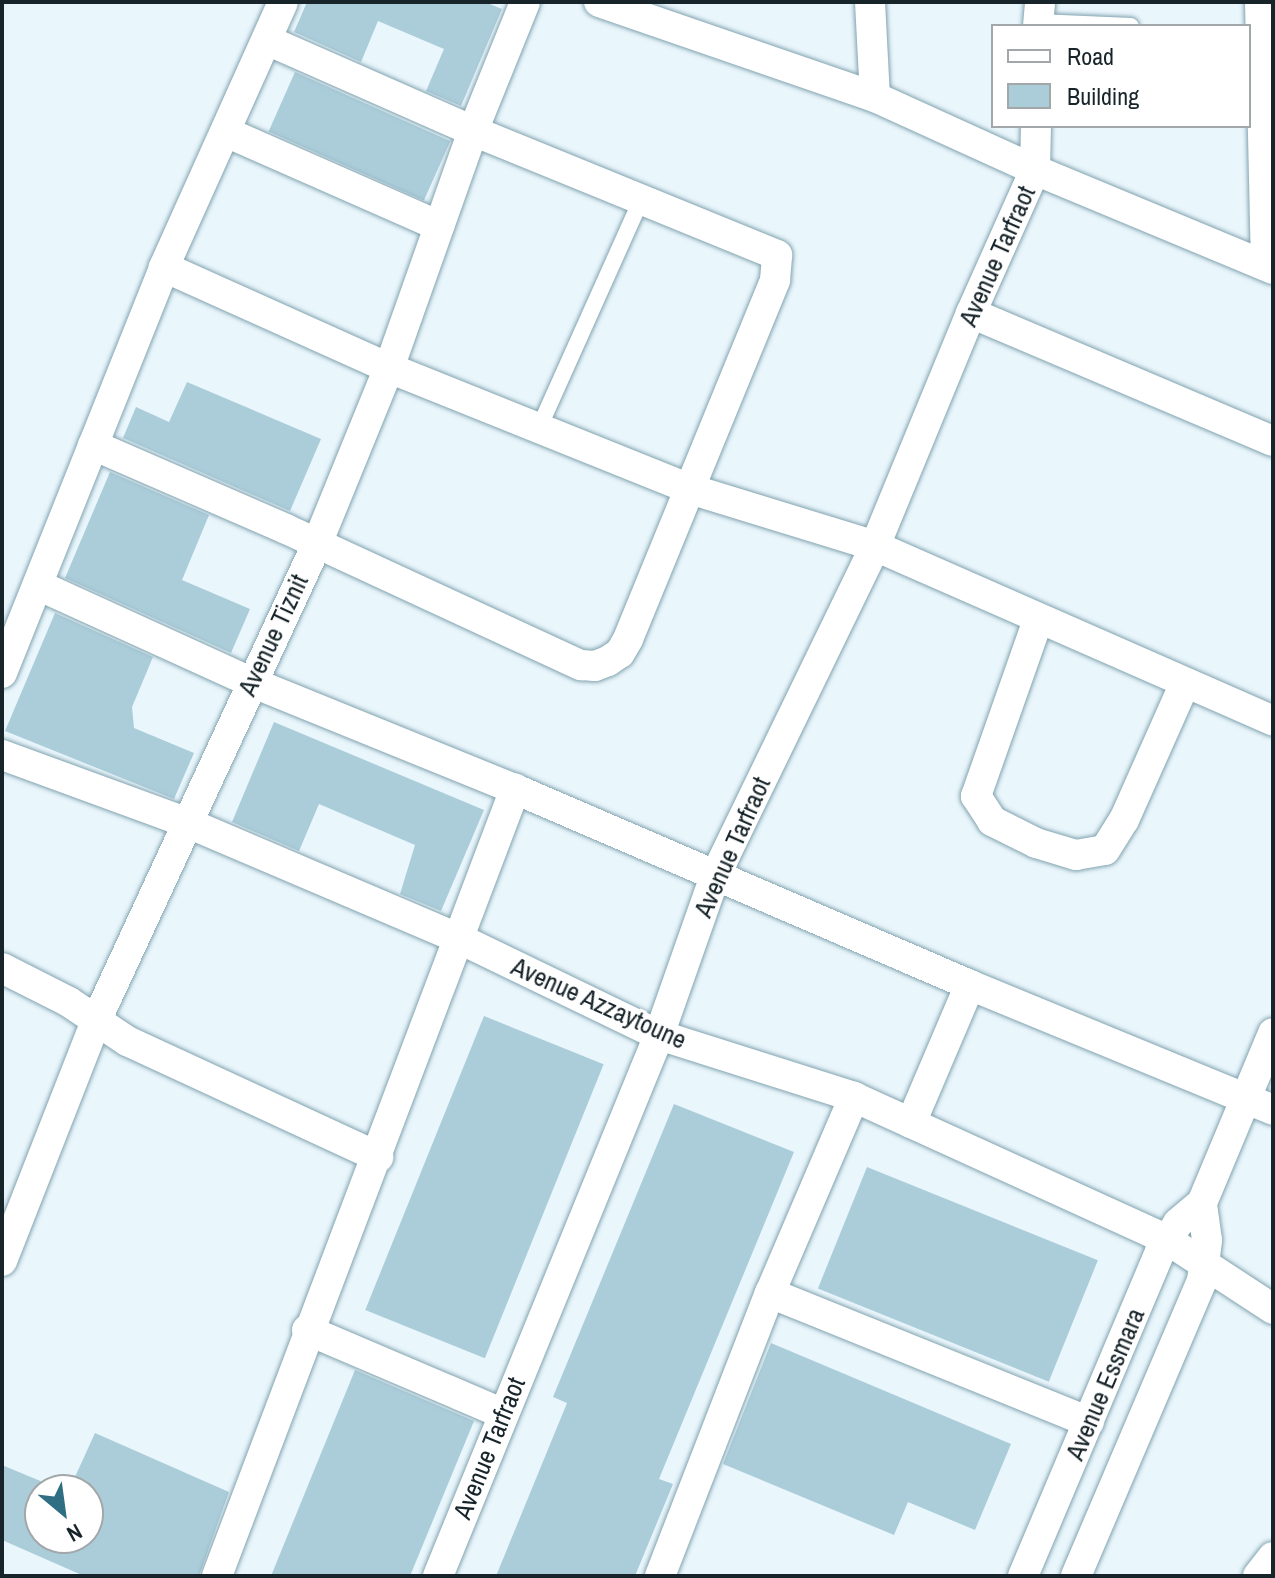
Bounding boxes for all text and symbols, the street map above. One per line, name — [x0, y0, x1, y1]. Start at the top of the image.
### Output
legend — [991, 24, 1251, 128]
text: Road — [1067, 40, 1114, 72]
text: Building — [1067, 80, 1139, 112]
street label: Avenue Tarfraot — [952, 181, 1042, 331]
street label: Avenue Tiznit — [231, 569, 315, 701]
street label: Avenue Tarfraot — [687, 772, 777, 922]
street label: Avenue Azzaytoune — [506, 950, 692, 1056]
street label: Avenue Essmara — [1059, 1303, 1151, 1465]
street label: Avenue Tarfraot — [446, 1372, 532, 1524]
north arrow — [24, 1474, 104, 1554]
text: N — [62, 1517, 88, 1550]

